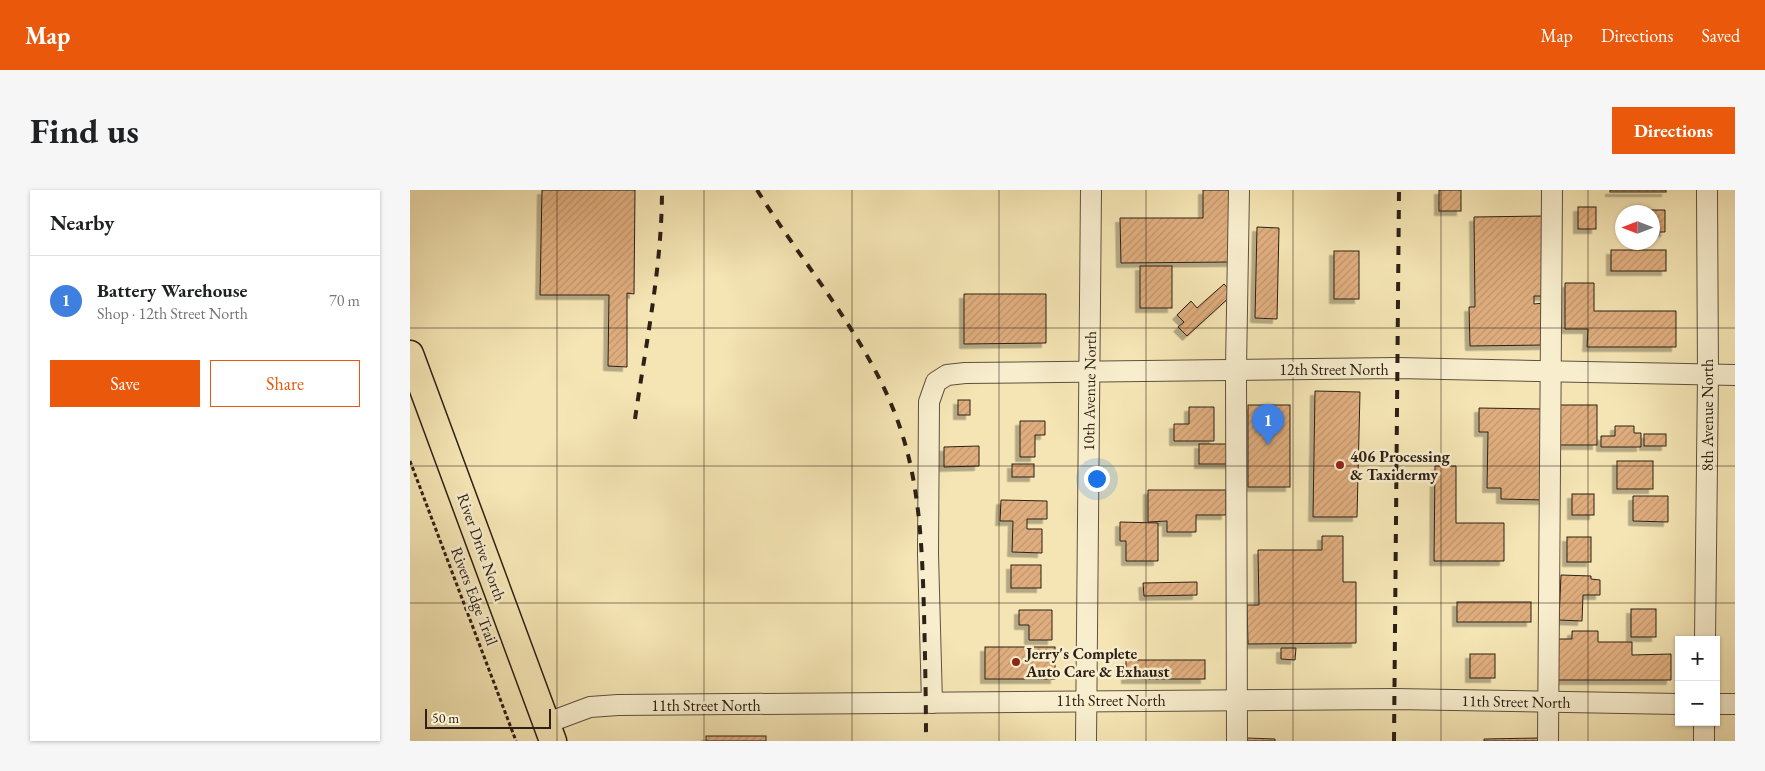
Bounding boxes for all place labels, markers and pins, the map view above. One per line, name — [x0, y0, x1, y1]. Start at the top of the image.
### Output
pin: 1 — [1252, 404, 1284, 445]
place label: 406 Processing & Taxidermy — [1350, 446, 1451, 485]
marker: 406 Processing & Taxidermy — [1334, 459, 1346, 471]
place label: Jerry's Complete Auto Care & Exhaust — [1024, 643, 1169, 682]
marker: Jerry's Complete Auto Care & Exhaust — [1010, 656, 1022, 668]

